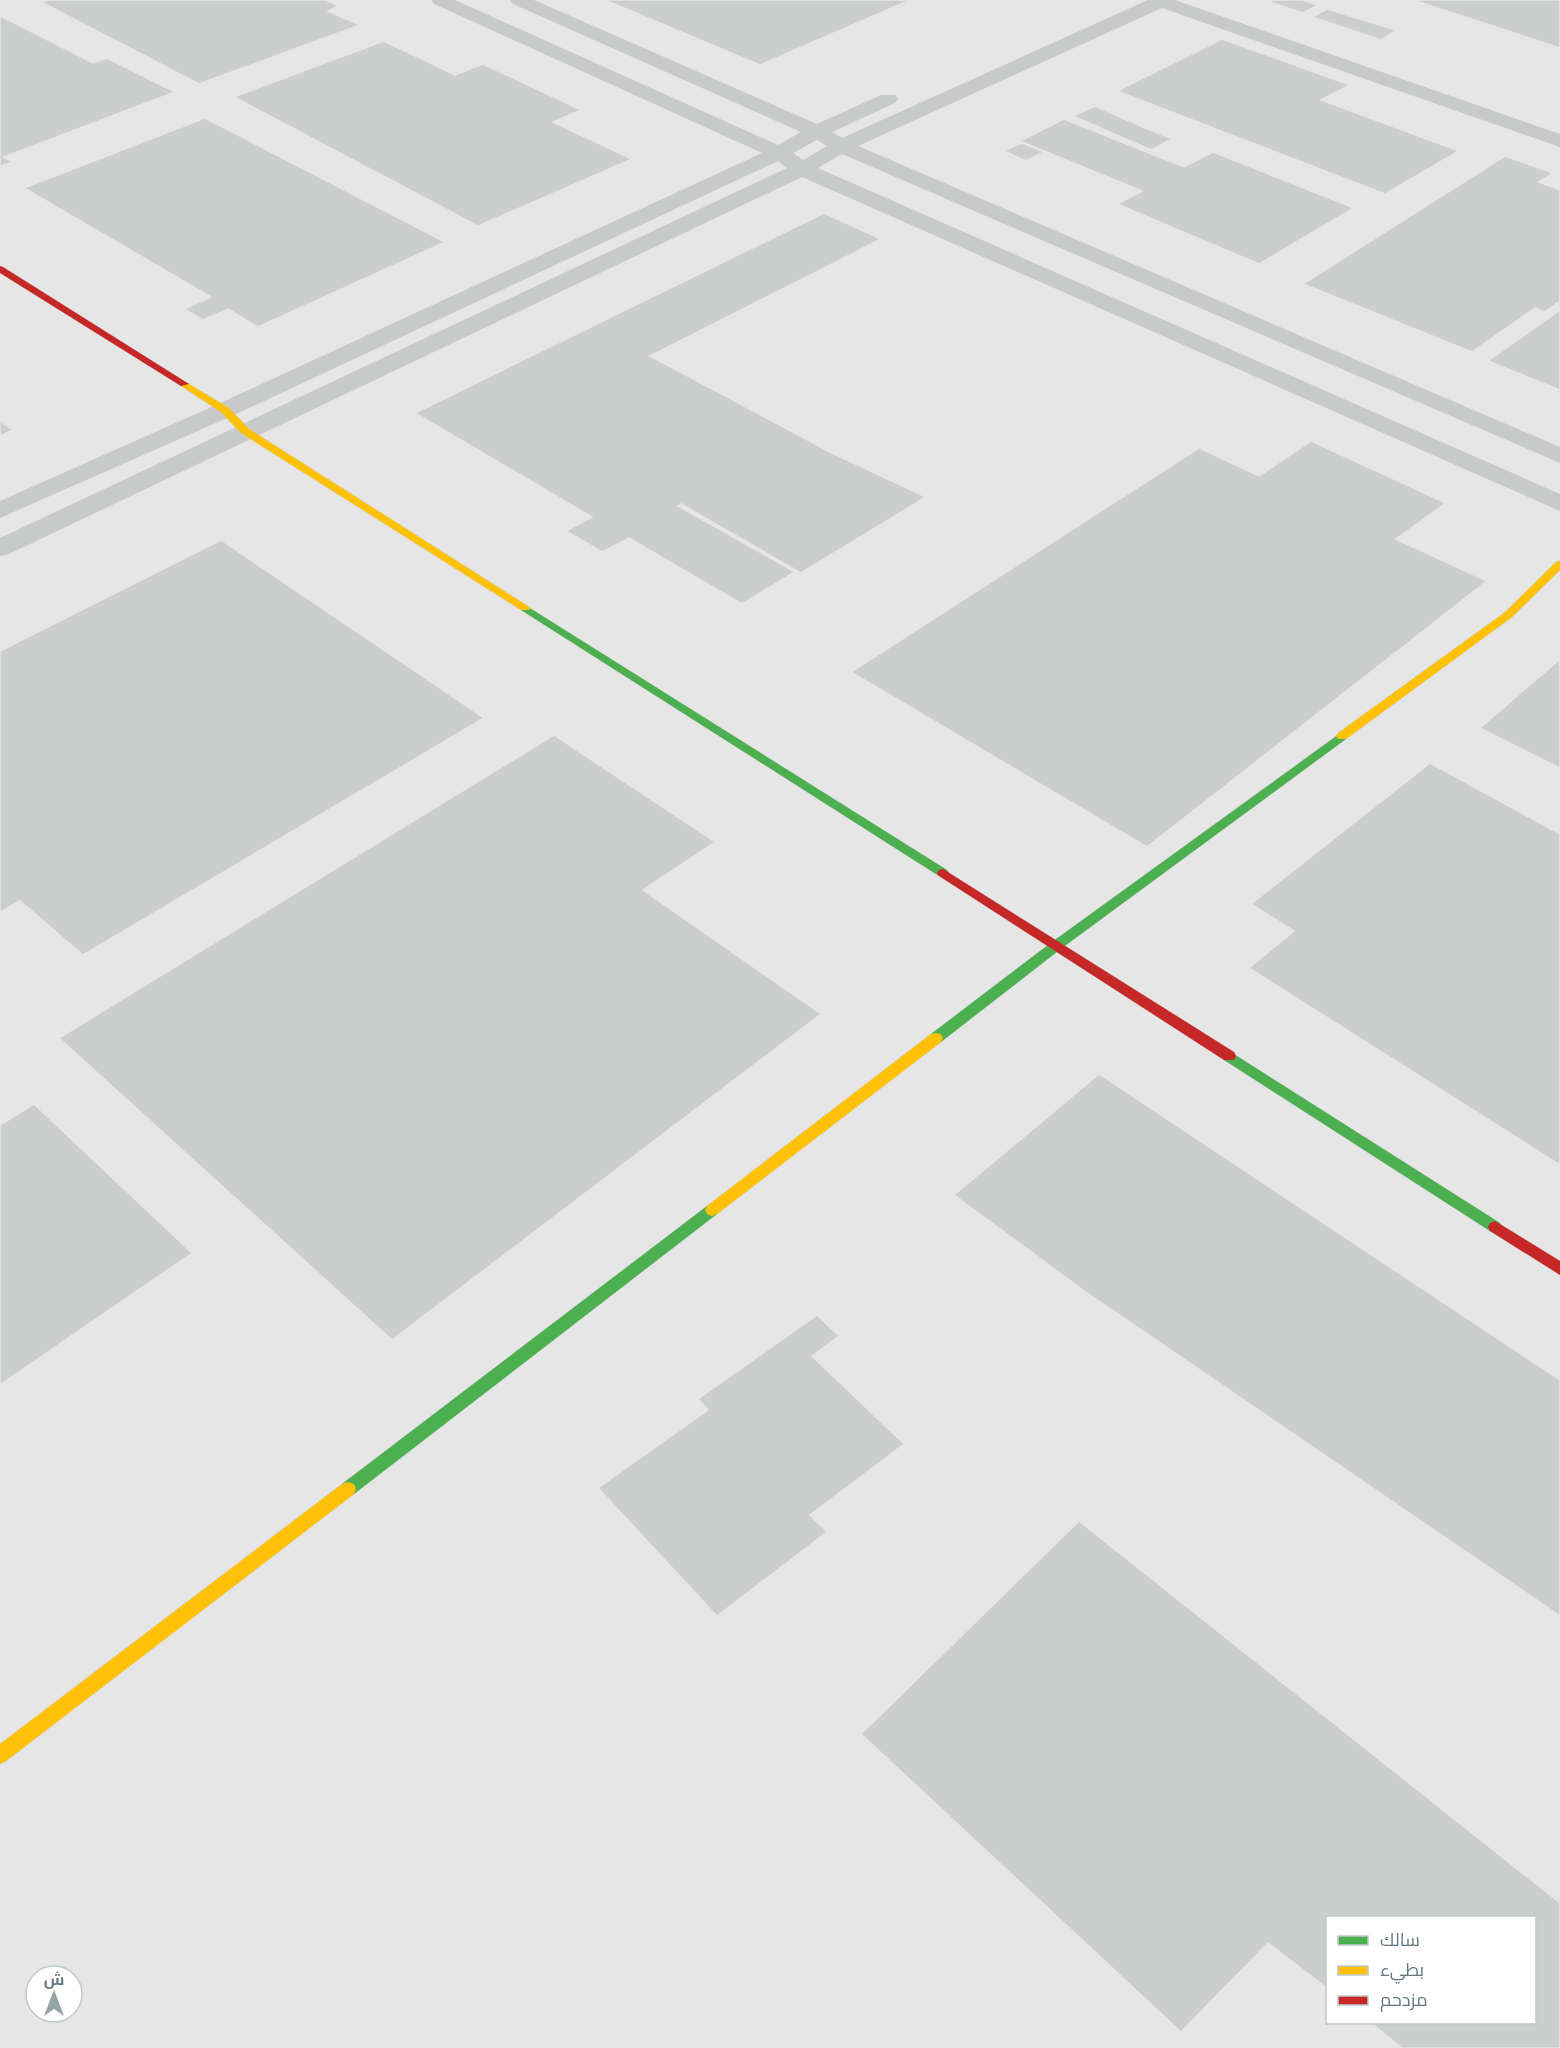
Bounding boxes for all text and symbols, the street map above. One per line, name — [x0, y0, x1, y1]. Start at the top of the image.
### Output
legend — [1326, 1916, 1536, 2024]
text: سالك — [1380, 1928, 1420, 1951]
text: بطيء — [1380, 1958, 1424, 1984]
north arrow — [24, 1964, 84, 2024]
text: ش — [44, 1969, 64, 1989]
text: مزدحم — [1380, 1988, 1428, 2012]

